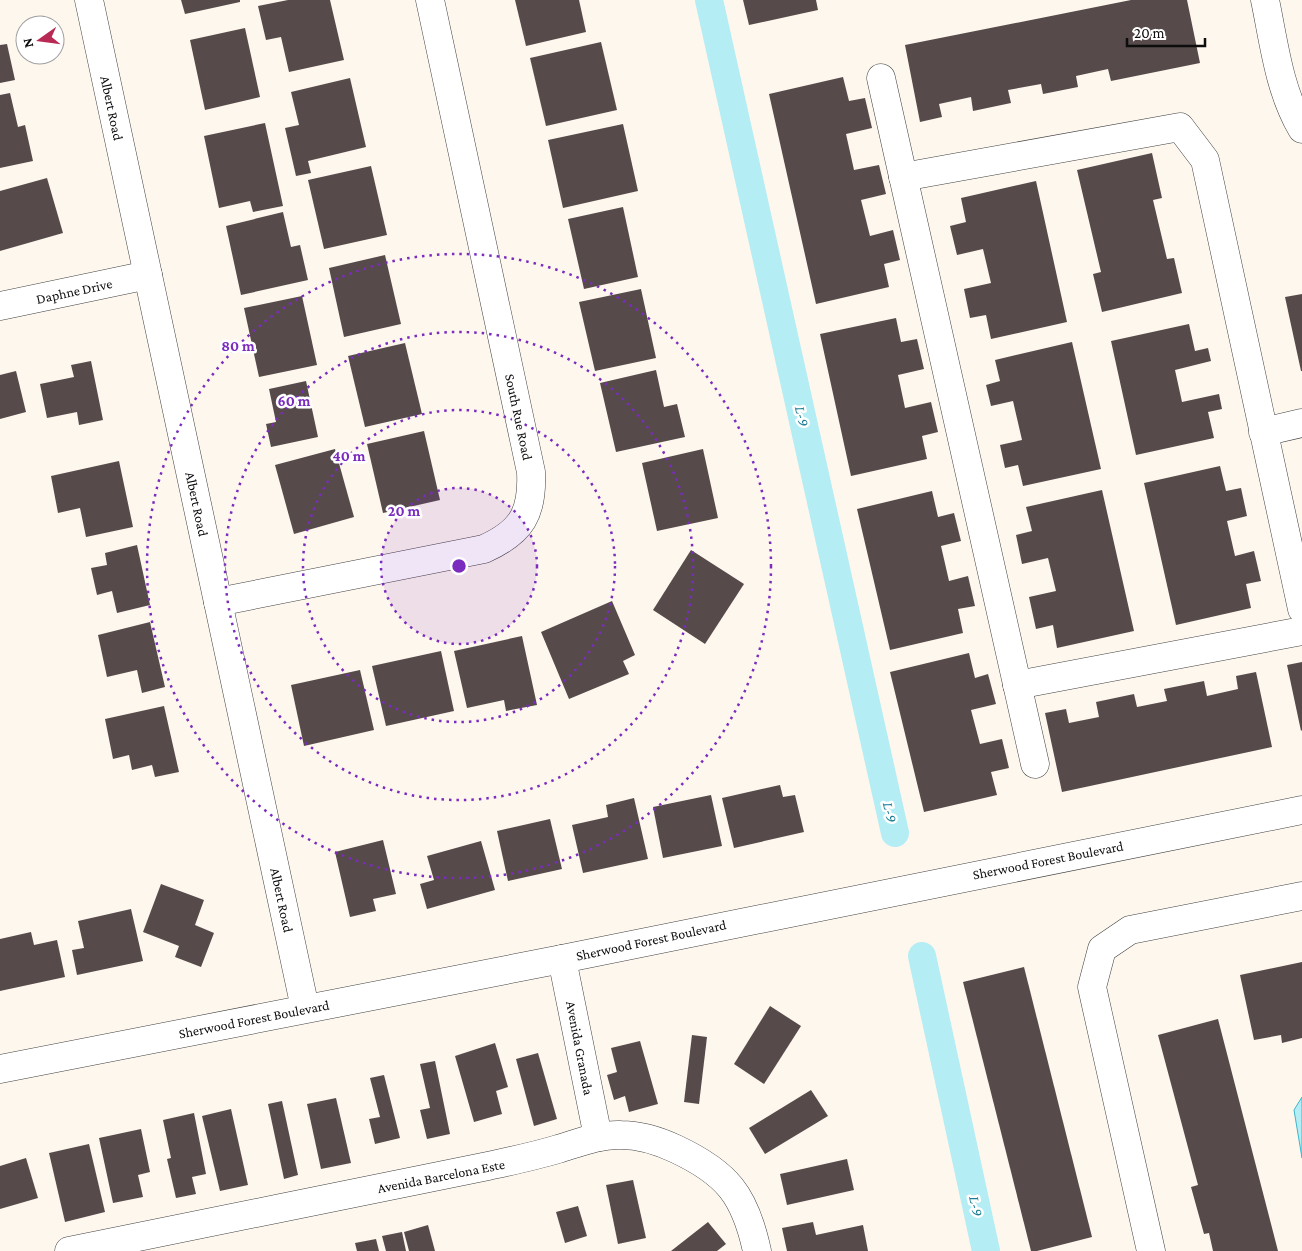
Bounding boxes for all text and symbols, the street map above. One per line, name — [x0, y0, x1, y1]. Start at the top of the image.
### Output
north arrow — [15, 15, 65, 65]
scale bar — [1127, 15, 1204, 47]
text: 20 m — [1134, 25, 1165, 41]
text: N — [18, 36, 36, 50]
street label: Albert Road — [97, 74, 127, 142]
street label: Daphne Drive — [34, 275, 114, 307]
text: 80 m — [221, 338, 255, 354]
street label: South Rue Road — [502, 372, 536, 462]
text: 60 m — [278, 393, 311, 409]
water label: L-9 — [792, 404, 812, 428]
text: 40 m — [333, 448, 366, 464]
street label: Albert Road — [182, 470, 212, 538]
text: 20 m — [388, 503, 420, 519]
centre of rings — [450, 557, 468, 575]
water label: L-9 — [880, 800, 900, 824]
street label: Sherwood Forest Boulevard — [971, 837, 1125, 882]
street label: Albert Road — [267, 866, 297, 934]
street label: Sherwood Forest Boulevard — [574, 916, 728, 964]
street label: Sherwood Forest Boulevard — [177, 996, 331, 1041]
street label: Avenida Granada — [563, 1000, 597, 1097]
street label: Avenida Barcelona Este — [376, 1156, 506, 1196]
water label: L-9 — [966, 1194, 986, 1218]

